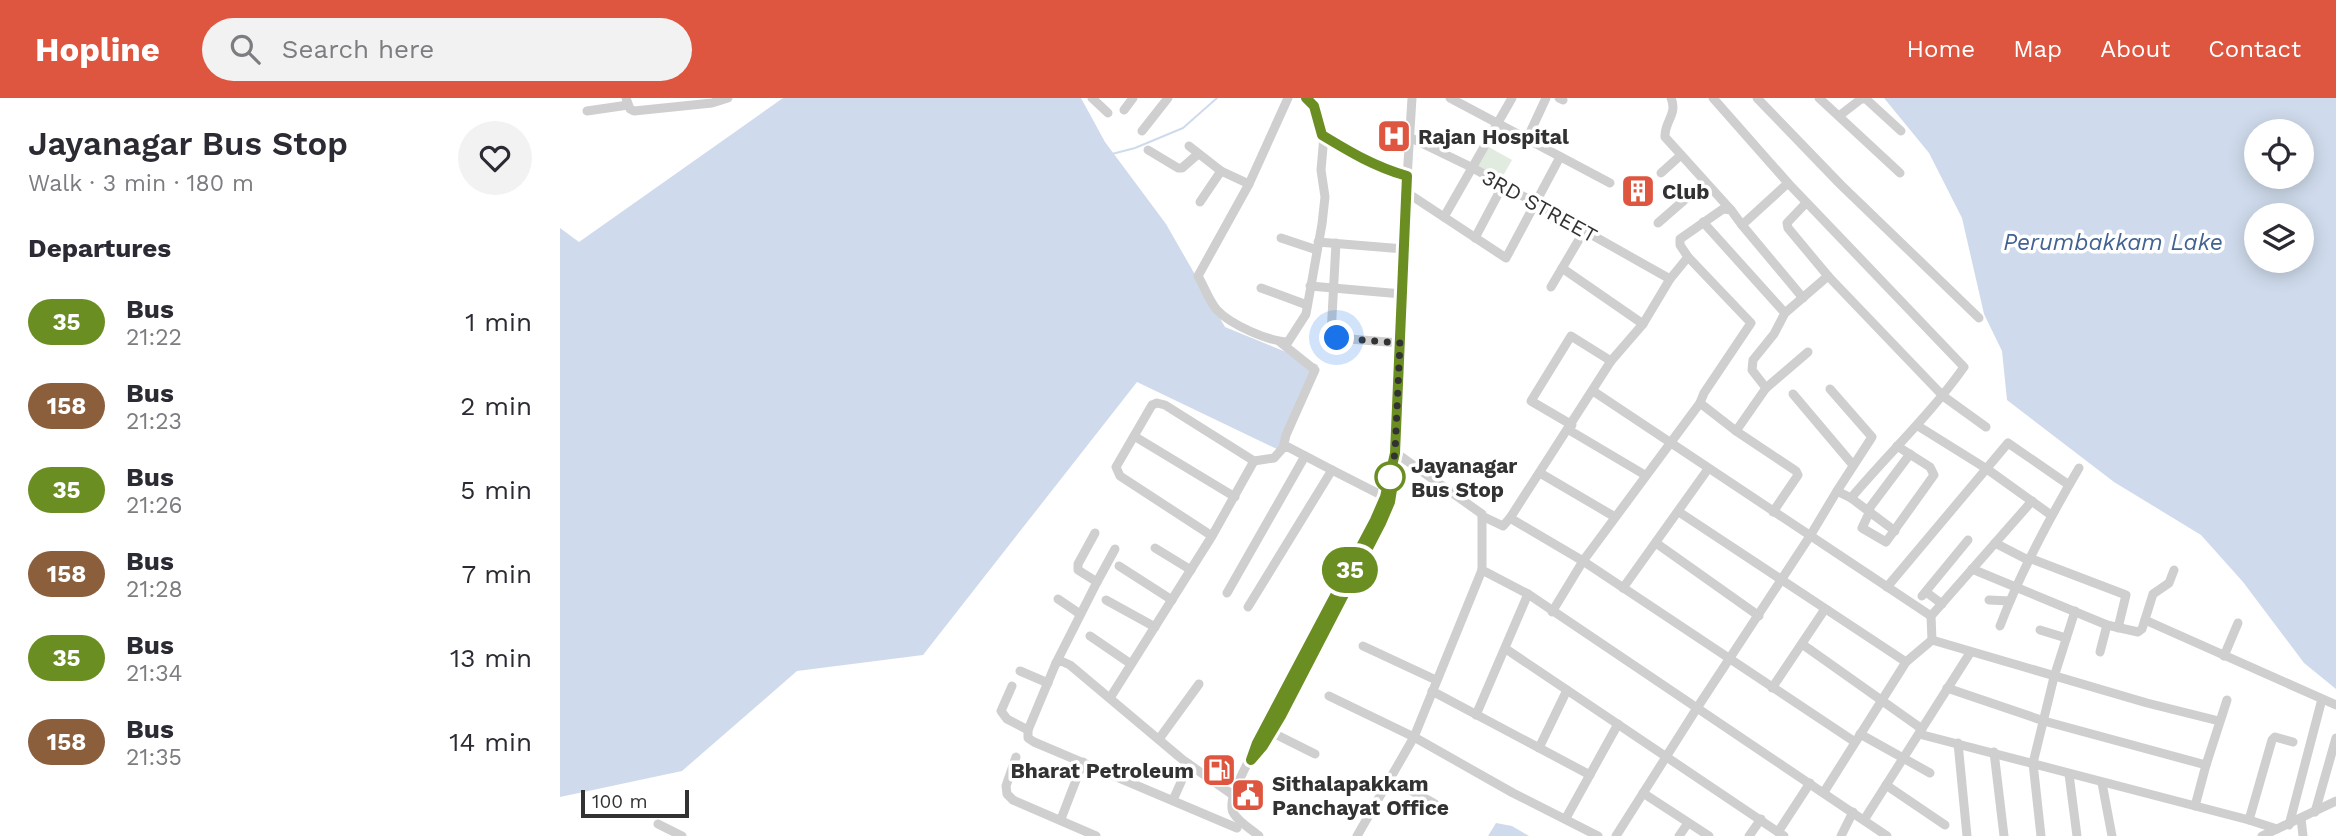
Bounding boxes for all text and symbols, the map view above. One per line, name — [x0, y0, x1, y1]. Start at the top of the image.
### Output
search box — [202, 18, 692, 81]
text: Hopline — [35, 30, 160, 69]
icon: search — [226, 30, 264, 68]
text: Search here — [282, 34, 434, 64]
text: Home — [1907, 35, 1975, 63]
text: Map — [2013, 35, 2062, 63]
text: About — [2100, 35, 2170, 63]
text: Contact — [2208, 35, 2301, 63]
hospital icon: Rajan Hospital — [1375, 117, 1413, 155]
map controls — [2244, 119, 2314, 273]
button: locate — [2244, 119, 2314, 189]
button: heart — [458, 121, 532, 195]
text: Jayanagar Bus Stop — [28, 124, 348, 163]
place label: Rajan Hospital — [1418, 124, 1569, 149]
street label: 3RD STREET — [1478, 164, 1602, 248]
text: Walk · 3 min · 180 m — [28, 170, 254, 197]
building icon: Club — [1619, 172, 1657, 210]
place label: Club — [1662, 179, 1709, 204]
button: layers — [2244, 203, 2314, 273]
water label: Perumbakkam Lake — [2003, 229, 2223, 256]
text: Departures — [28, 233, 171, 263]
text: Bus — [126, 294, 174, 324]
text: 1 min — [465, 307, 532, 337]
text: 35 — [52, 308, 81, 336]
your location — [1319, 320, 1354, 355]
text: 21:22 — [126, 324, 182, 351]
text: Bus — [126, 378, 174, 408]
text: 2 min — [460, 391, 532, 421]
text: 158 — [47, 392, 86, 420]
text: 21:23 — [126, 408, 182, 435]
place label: Jayanagar Bus Stop — [1411, 453, 1517, 502]
text: Bus — [126, 462, 174, 492]
marker: Jayanagar Bus Stop — [1375, 462, 1405, 492]
text: 5 min — [460, 475, 532, 505]
text: 35 — [52, 476, 81, 504]
text: 21:26 — [126, 492, 183, 519]
text: Bus — [126, 546, 174, 576]
line badge: 35 — [1318, 547, 1382, 593]
text: 35 — [1336, 556, 1364, 584]
text: 7 min — [462, 559, 532, 589]
text: 158 — [47, 560, 86, 588]
text: 21:28 — [126, 576, 183, 603]
text: Bus — [126, 630, 174, 660]
text: 13 min — [450, 643, 532, 673]
text: 35 — [52, 644, 81, 672]
text: 21:34 — [126, 660, 183, 687]
text: Bus — [126, 714, 174, 744]
text: 14 min — [449, 727, 532, 757]
text: 158 — [47, 728, 86, 756]
text: 21:35 — [126, 744, 182, 771]
fuel station icon: Bharat Petroleum — [1200, 751, 1238, 789]
place label: Bharat Petroleum — [1010, 758, 1194, 783]
place label: Sithalapakkam Panchayat Office — [1272, 771, 1449, 820]
public building icon: Sithalapakkam Panchayat Office — [1229, 776, 1267, 814]
scale bar — [581, 787, 690, 819]
text: 100 m — [592, 790, 648, 813]

